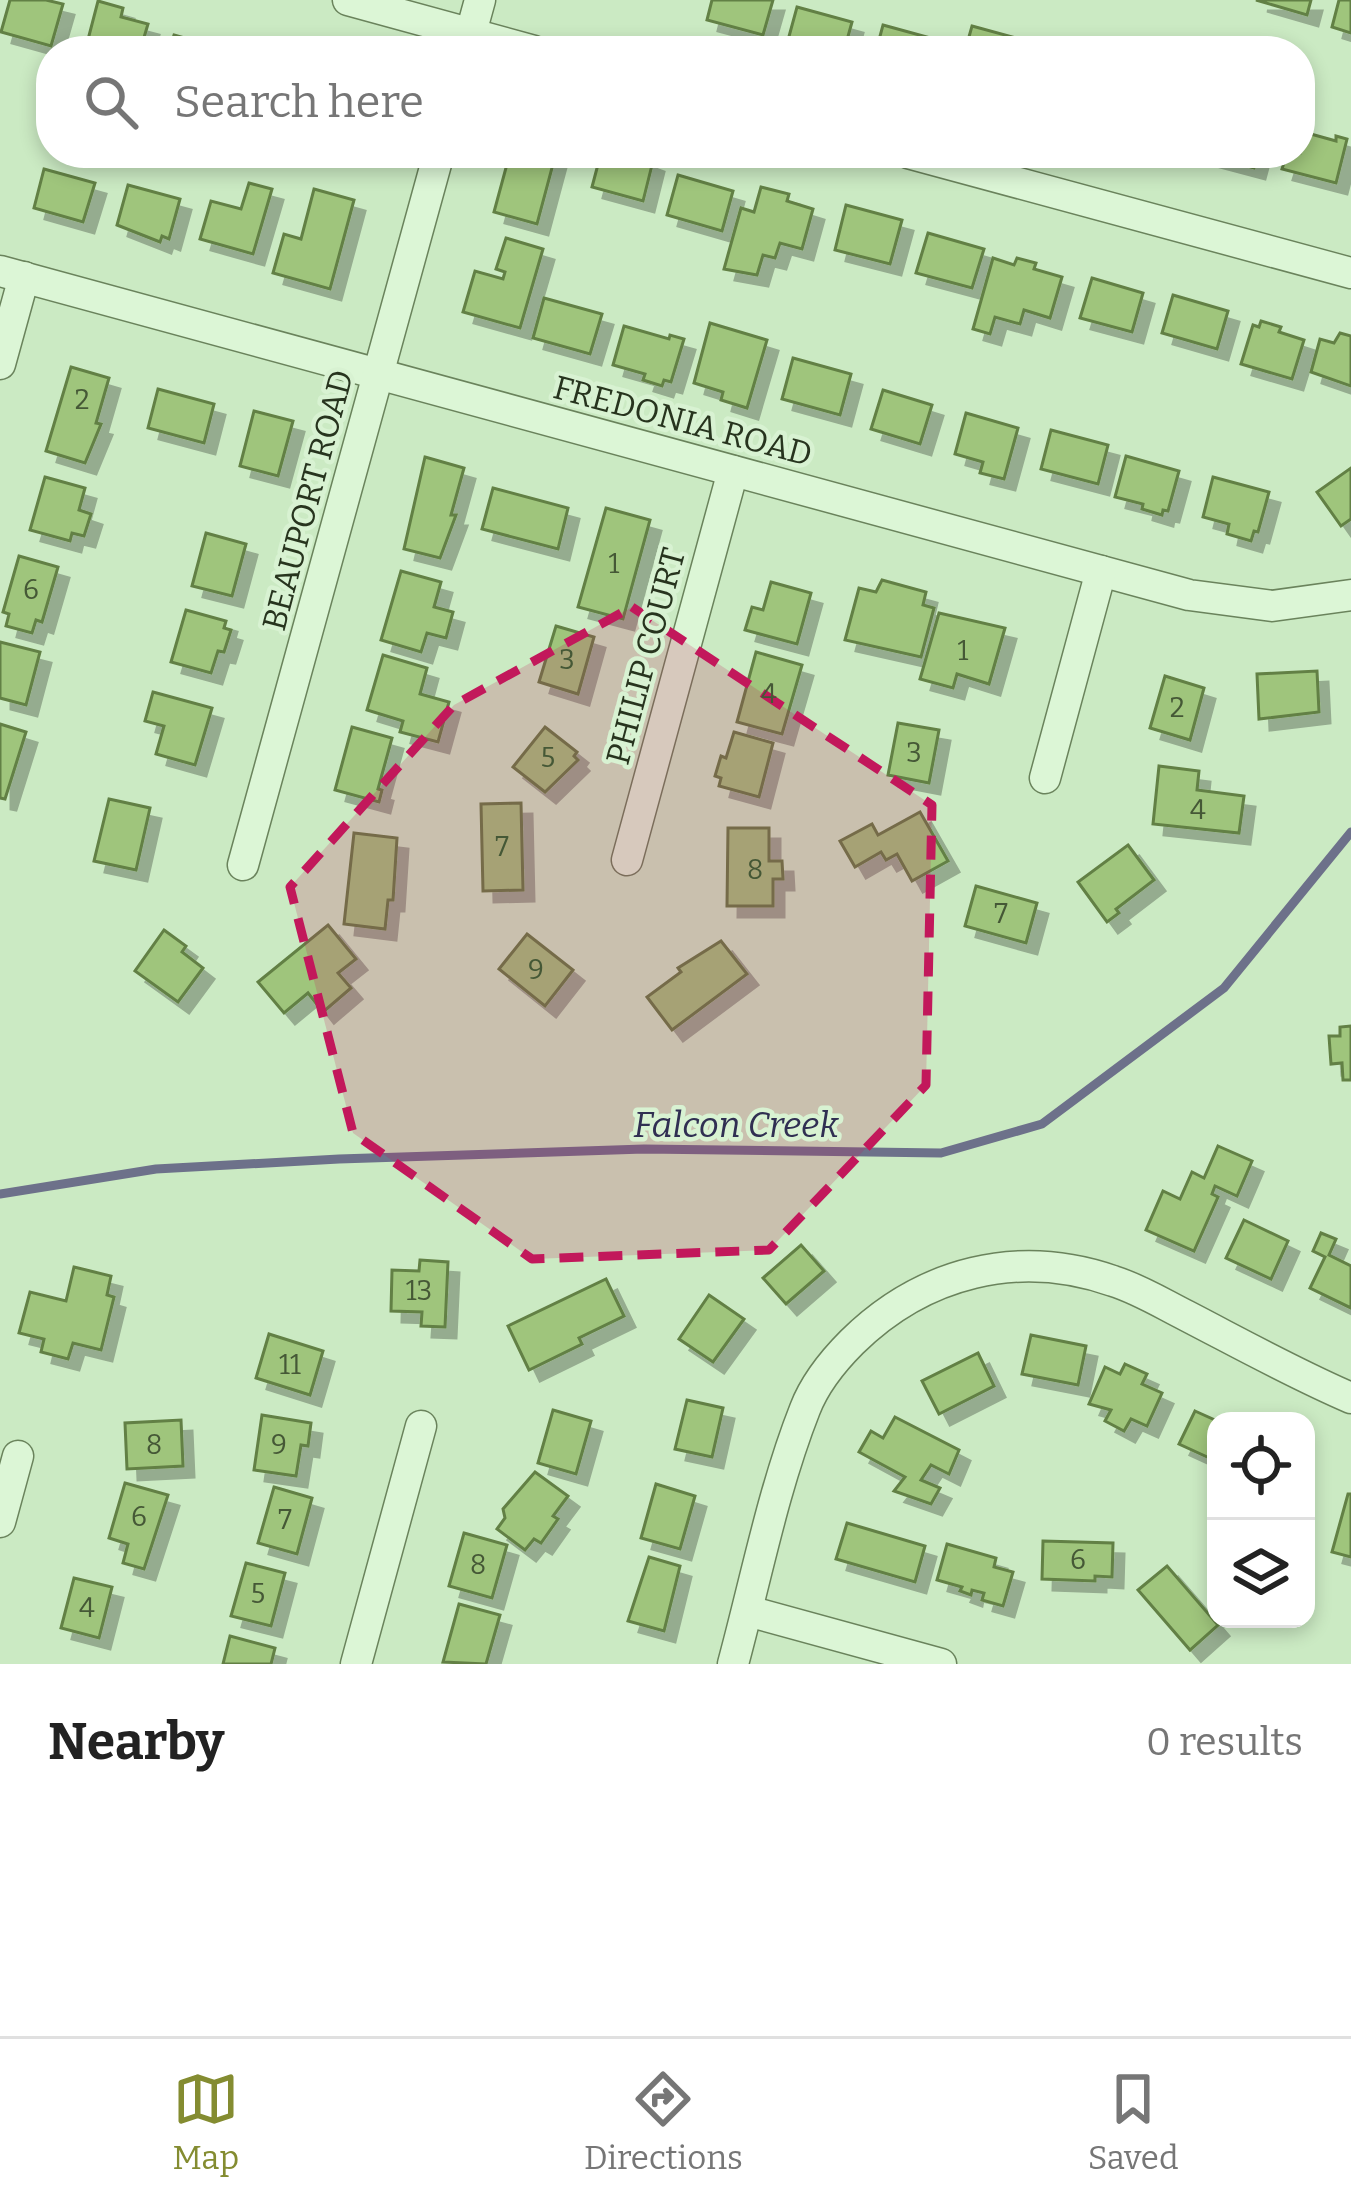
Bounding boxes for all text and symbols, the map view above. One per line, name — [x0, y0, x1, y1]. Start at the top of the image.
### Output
search box — [36, 36, 1315, 168]
icon: search — [78, 69, 144, 135]
text: Search here — [174, 75, 424, 129]
street label: BEAUPORT ROAD — [254, 366, 362, 635]
street label: FREDONIA ROAD — [549, 367, 816, 475]
house number: 2 — [75, 384, 89, 416]
street label: PHILIP COURT — [598, 544, 694, 769]
house number: 1 — [609, 548, 620, 580]
house number: 6 — [23, 574, 39, 606]
house number: 1 — [958, 635, 969, 667]
house number: 3 — [559, 644, 575, 676]
house number: 4 — [761, 678, 777, 710]
house number: 2 — [1170, 692, 1184, 724]
house number: 3 — [906, 737, 922, 769]
house number: 5 — [541, 742, 555, 774]
house number: 4 — [1190, 794, 1206, 826]
house number: 7 — [495, 831, 509, 863]
house number: 8 — [747, 854, 763, 886]
house number: 7 — [994, 898, 1008, 930]
house number: 9 — [528, 954, 544, 986]
water label: Falcon Creek — [633, 1103, 839, 1147]
house number: 13 — [406, 1275, 432, 1307]
house number: 11 — [279, 1349, 301, 1381]
map controls — [1207, 1412, 1315, 1628]
button: locate — [1207, 1412, 1315, 1520]
house number: 8 — [146, 1429, 162, 1461]
house number: 9 — [271, 1429, 287, 1461]
house number: 6 — [131, 1501, 147, 1533]
house number: 7 — [278, 1504, 292, 1536]
button: layers — [1207, 1520, 1315, 1628]
house number: 6 — [1070, 1544, 1086, 1576]
house number: 8 — [470, 1549, 486, 1581]
house number: 5 — [251, 1578, 265, 1610]
house number: 4 — [79, 1592, 95, 1624]
text: Nearby — [48, 1711, 224, 1773]
text: 0 results — [1146, 1719, 1303, 1765]
tab: Map — [173, 2066, 239, 2178]
tab: Directions — [584, 2066, 743, 2178]
tab: Saved — [1088, 2066, 1178, 2178]

